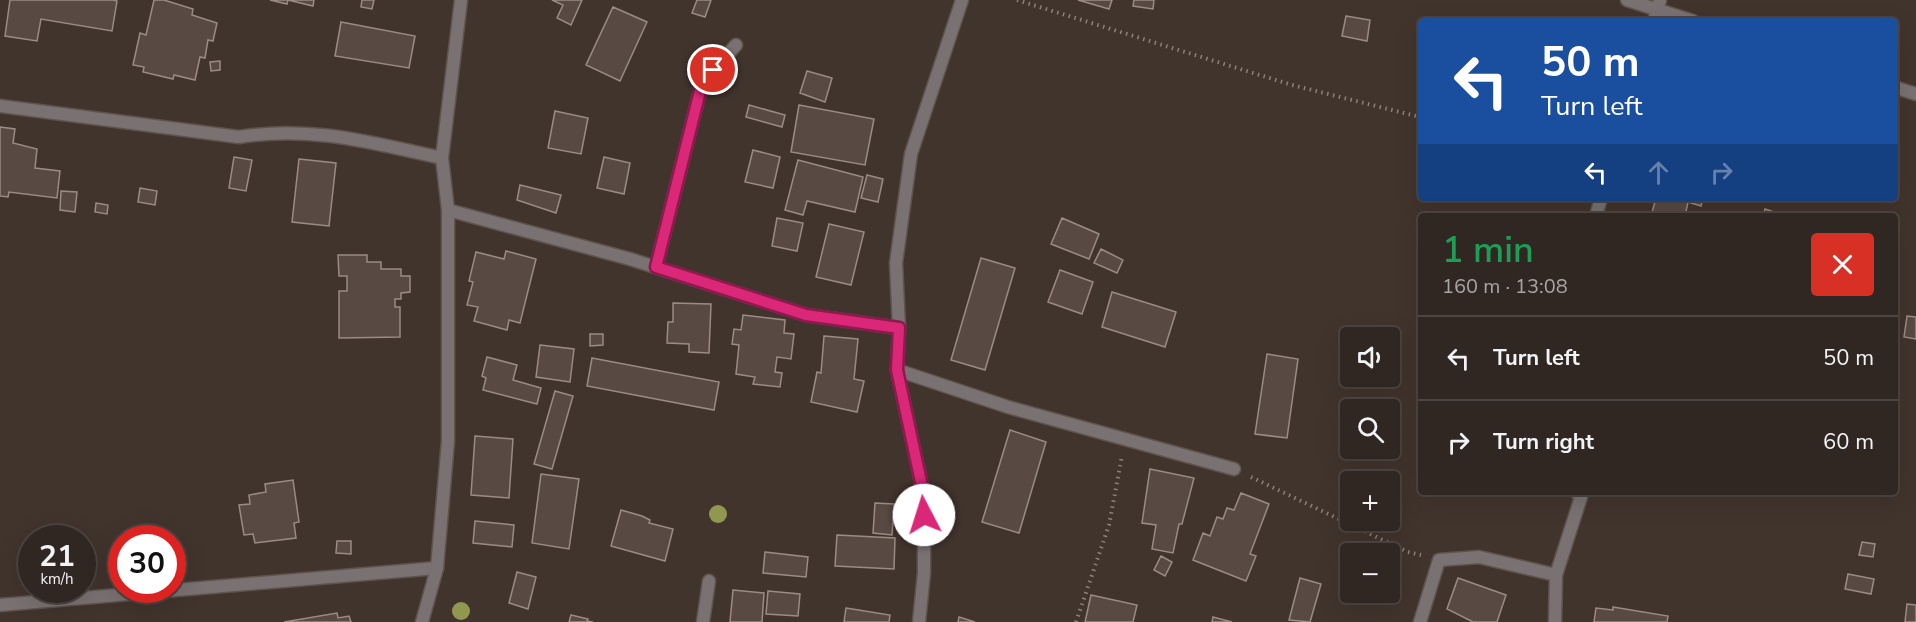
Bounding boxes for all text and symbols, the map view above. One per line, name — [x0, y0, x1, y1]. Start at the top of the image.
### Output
text: 50 m — [1541, 34, 1640, 91]
icon: left — [1442, 42, 1520, 120]
pin — [687, 44, 738, 95]
icon: arrive — [696, 53, 729, 86]
text: Turn left — [1541, 88, 1642, 125]
icon: left — [1579, 156, 1612, 189]
icon: ahead — [1642, 156, 1675, 189]
icon: right — [1705, 156, 1738, 189]
text: 1 min — [1442, 226, 1534, 275]
button: close — [1811, 233, 1874, 296]
text: 160 m · 13:08 — [1442, 273, 1568, 300]
map controls — [1340, 327, 1400, 603]
button: sound — [1340, 327, 1400, 387]
icon: left — [1442, 342, 1475, 375]
text: Turn left — [1493, 343, 1580, 373]
text: 50 m — [1823, 343, 1874, 373]
button: search — [1340, 399, 1400, 459]
icon: right — [1442, 426, 1475, 459]
text: Turn right — [1493, 427, 1594, 457]
text: 60 m — [1823, 427, 1874, 457]
button: + — [1340, 471, 1400, 531]
position arrow — [892, 483, 956, 547]
speed limit sign: 30 — [108, 525, 186, 603]
text: 21 — [39, 536, 75, 577]
button: − — [1340, 543, 1400, 603]
text: km/h — [40, 569, 74, 589]

